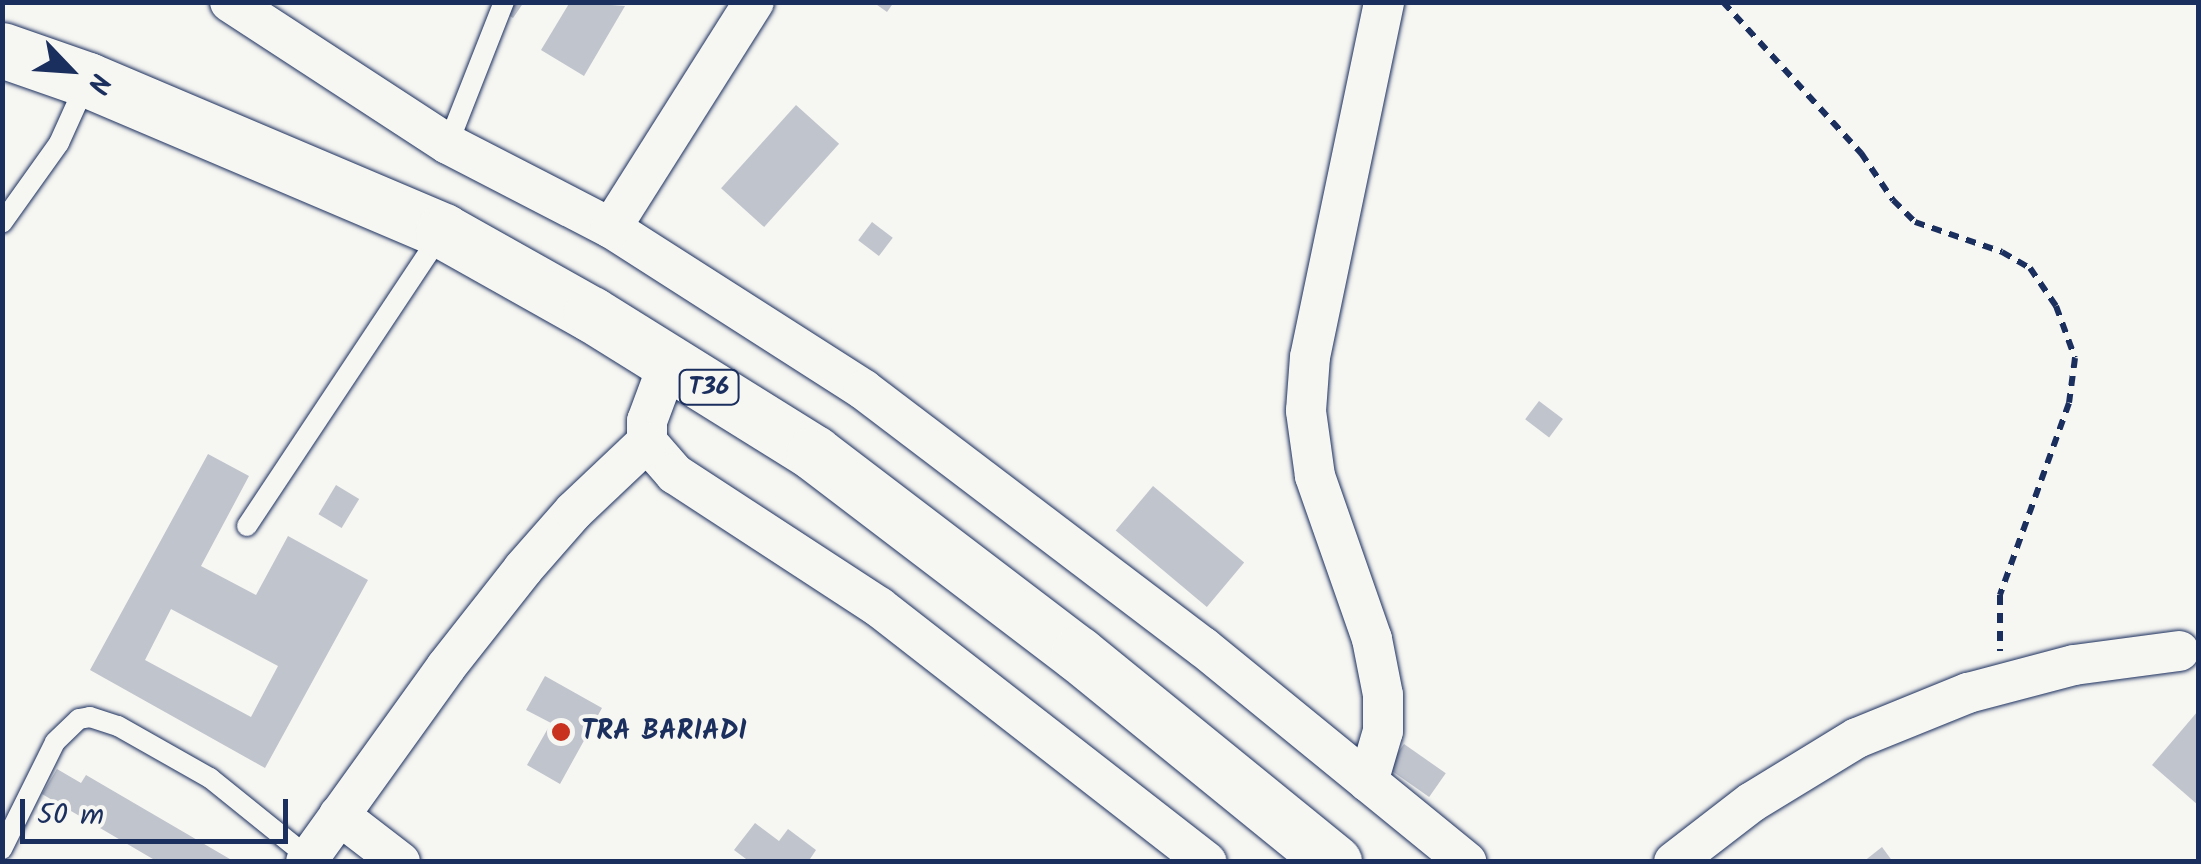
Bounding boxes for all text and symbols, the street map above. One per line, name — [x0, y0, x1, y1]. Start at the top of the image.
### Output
north arrow — [20, 20, 120, 120]
text: N — [74, 65, 122, 100]
road number: T36 — [676, 367, 742, 407]
place label: TRA BARIADI — [581, 715, 747, 749]
marker: TRA BARIADI — [550, 721, 572, 743]
scale bar — [25, 779, 292, 841]
text: 50 m — [37, 792, 104, 840]

